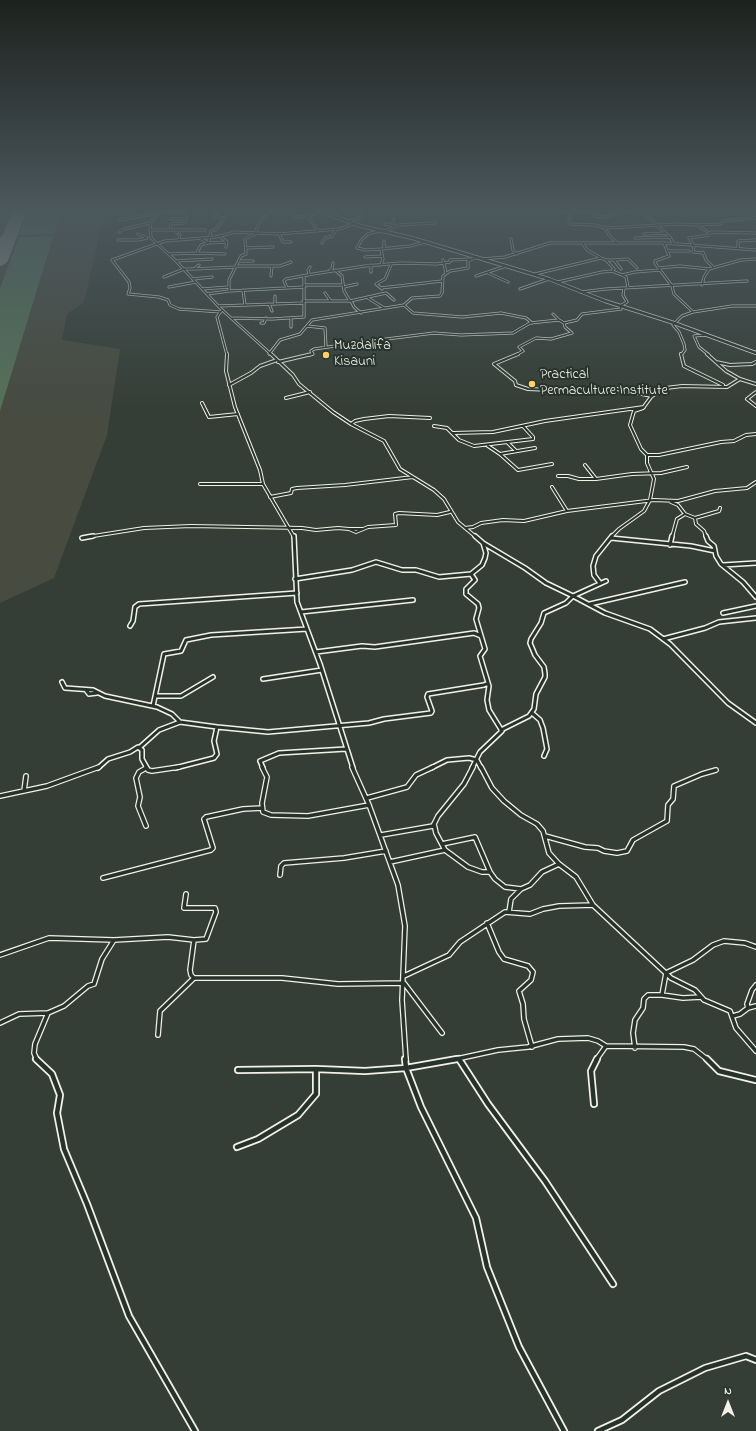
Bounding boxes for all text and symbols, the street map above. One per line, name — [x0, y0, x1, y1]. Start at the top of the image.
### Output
place label: Muzdalifa Kisauni — [334, 339, 391, 372]
marker: Muzdalifa Kisauni — [321, 350, 331, 360]
place label: Practical Permaculture Institute — [540, 368, 668, 400]
marker: Practical Permaculture Institute — [527, 379, 537, 389]
north arrow — [708, 1383, 748, 1423]
text: N — [724, 1383, 732, 1399]

